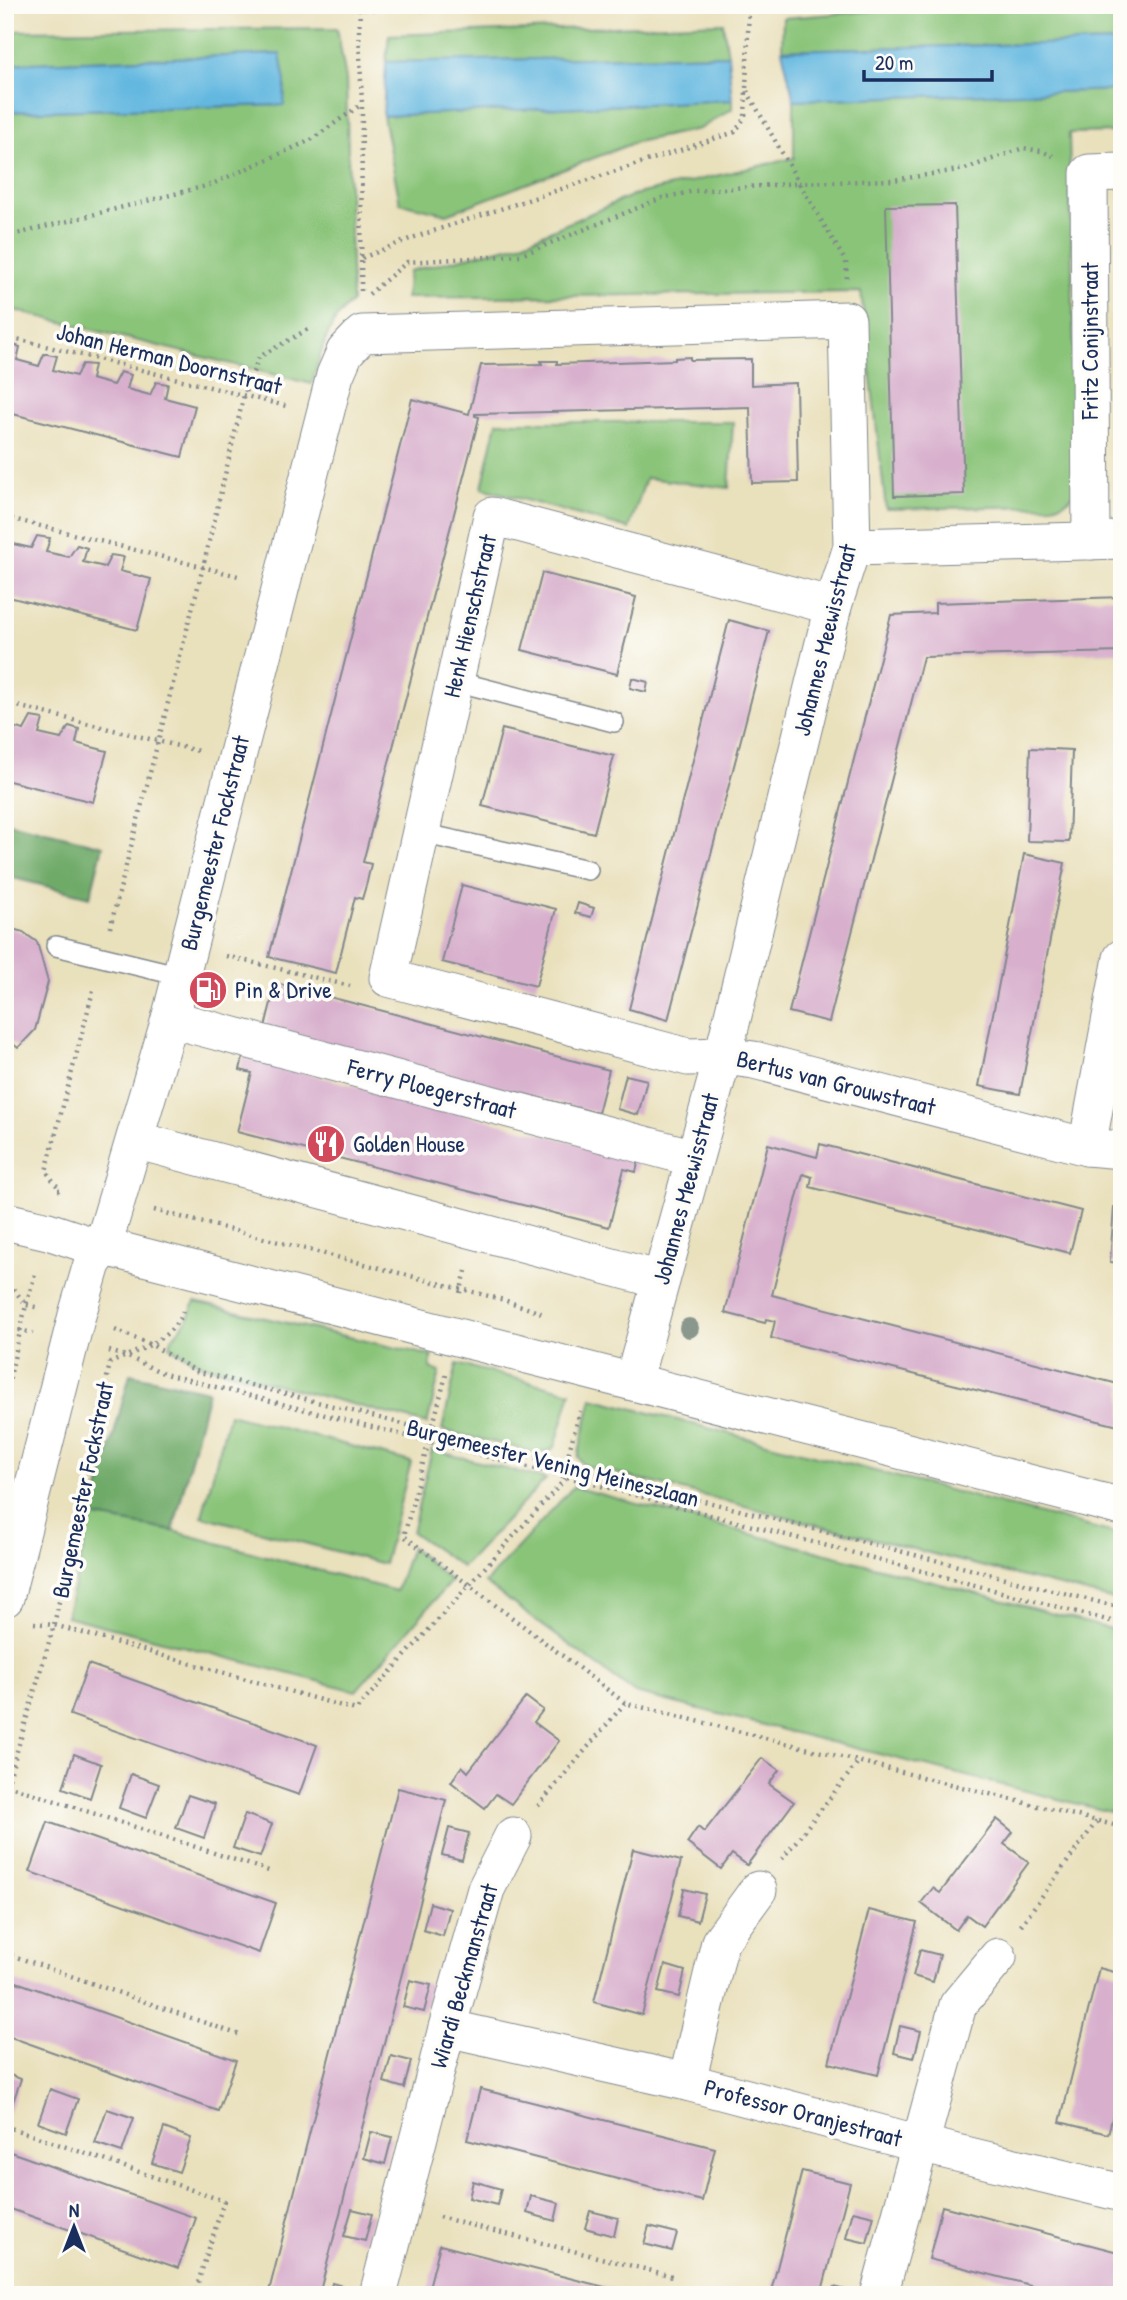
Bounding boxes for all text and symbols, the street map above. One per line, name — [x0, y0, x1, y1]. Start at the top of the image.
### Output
scale bar — [864, 38, 992, 82]
text: 20 m — [875, 48, 913, 77]
street label: Fritz Conijnstraat — [1073, 262, 1105, 421]
street label: Johan Herman Doornstraat — [53, 315, 286, 402]
street label: Henk Hienschstraat — [435, 530, 504, 701]
street label: Johannes Meewisstraat — [785, 540, 864, 739]
street label: Burgemeester Fockstraat — [172, 731, 256, 953]
fuel station icon: Pin & Drive — [187, 969, 229, 1011]
place label: Pin & Drive — [235, 973, 332, 1005]
street label: Bertus van Grouwstraat — [733, 1042, 940, 1122]
street label: Ferry Ploegerstraat — [344, 1050, 521, 1126]
street label: Johannes Meewisstraat — [644, 1089, 726, 1288]
restaurant icon: Golden House — [305, 1123, 347, 1165]
place label: Golden House — [353, 1127, 466, 1159]
street label: Burgemeester Fockstraat — [43, 1378, 121, 1601]
street label: Burgemeester Vening Meineszlaan — [404, 1410, 703, 1514]
street label: Wiardi Beckmanstraat — [421, 1879, 505, 2072]
street label: Professor Oranjestraat — [701, 2070, 906, 2154]
north arrow — [38, 2192, 108, 2262]
text: N — [69, 2197, 79, 2223]

